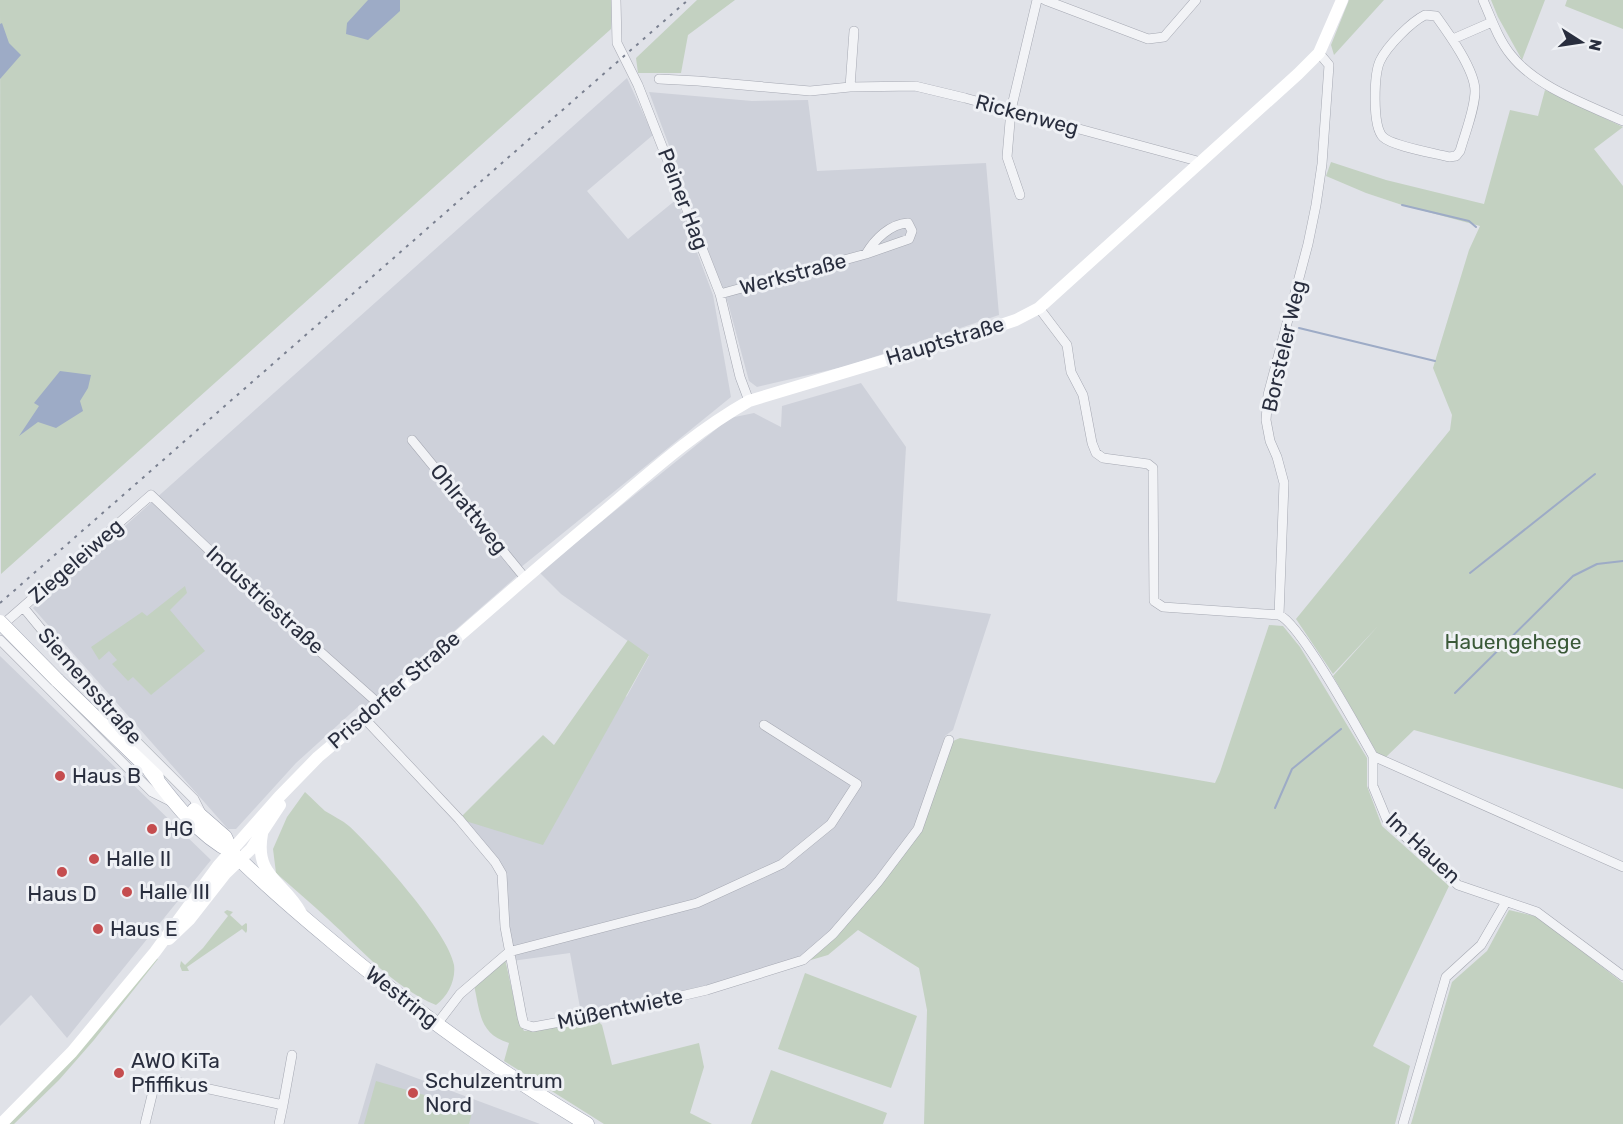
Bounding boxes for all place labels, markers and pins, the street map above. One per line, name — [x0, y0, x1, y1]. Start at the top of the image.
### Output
place label: Haus B — [72, 763, 141, 788]
marker: Haus B — [53, 769, 67, 783]
place label: HG — [164, 816, 193, 841]
marker: HG — [145, 822, 159, 836]
place label: Halle II — [106, 846, 171, 871]
marker: Halle II — [87, 852, 101, 866]
marker: Haus D — [55, 865, 69, 879]
place label: Halle III — [139, 879, 210, 904]
place label: Haus D — [27, 881, 97, 906]
marker: Halle III — [120, 885, 134, 899]
place label: Haus E — [110, 916, 178, 941]
marker: Haus E — [91, 922, 105, 936]
place label: AWO KiTa Pfiffikus — [131, 1048, 220, 1097]
marker: AWO KiTa Pfiffikus — [112, 1066, 126, 1080]
place label: Schulzentrum Nord — [425, 1068, 563, 1117]
marker: Schulzentrum Nord — [406, 1086, 420, 1100]

